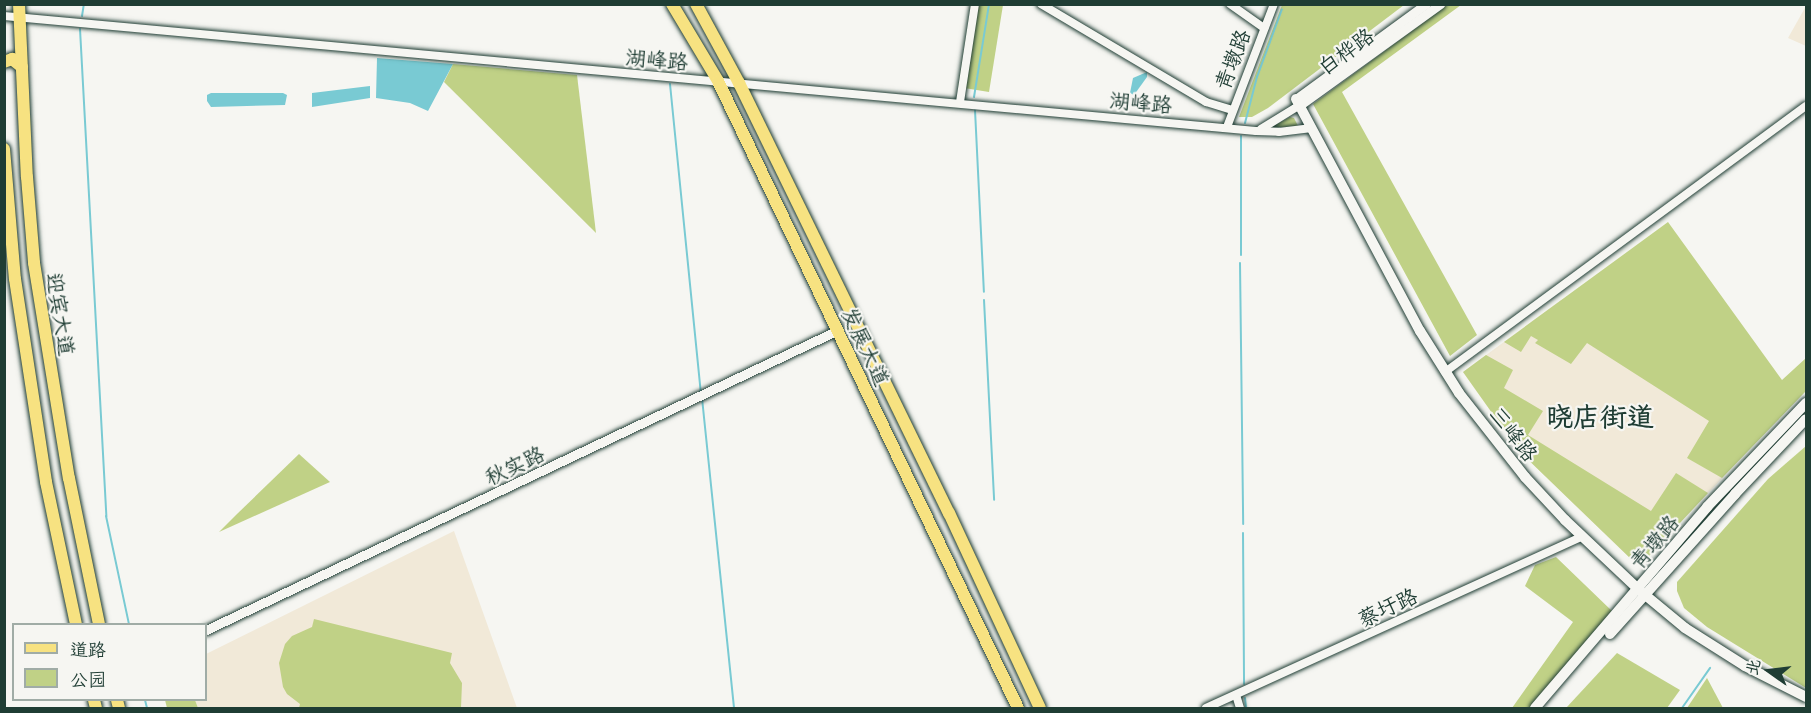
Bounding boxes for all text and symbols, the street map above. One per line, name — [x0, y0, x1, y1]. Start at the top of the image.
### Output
street label: 白桦路 — [1312, 21, 1378, 79]
street label: 青墩路 — [1208, 25, 1254, 93]
street label: 湖峰路 — [625, 43, 689, 73]
street label: 湖峰路 — [1109, 86, 1173, 116]
street label: 迎宾大道 — [43, 271, 81, 357]
street label: 发展大道 — [838, 303, 896, 389]
district label: 晓店街道 — [1546, 399, 1654, 431]
street label: 三峰路 — [1486, 400, 1544, 466]
street label: 秋实路 — [480, 439, 548, 489]
street label: 青墩路 — [1623, 509, 1683, 573]
street label: 蔡圩路 — [1353, 581, 1421, 631]
legend — [12, 623, 207, 701]
text: 道路 — [70, 635, 106, 662]
north arrow — [1739, 641, 1799, 701]
text: 北 — [1738, 656, 1765, 677]
text: 公园 — [70, 665, 106, 692]

